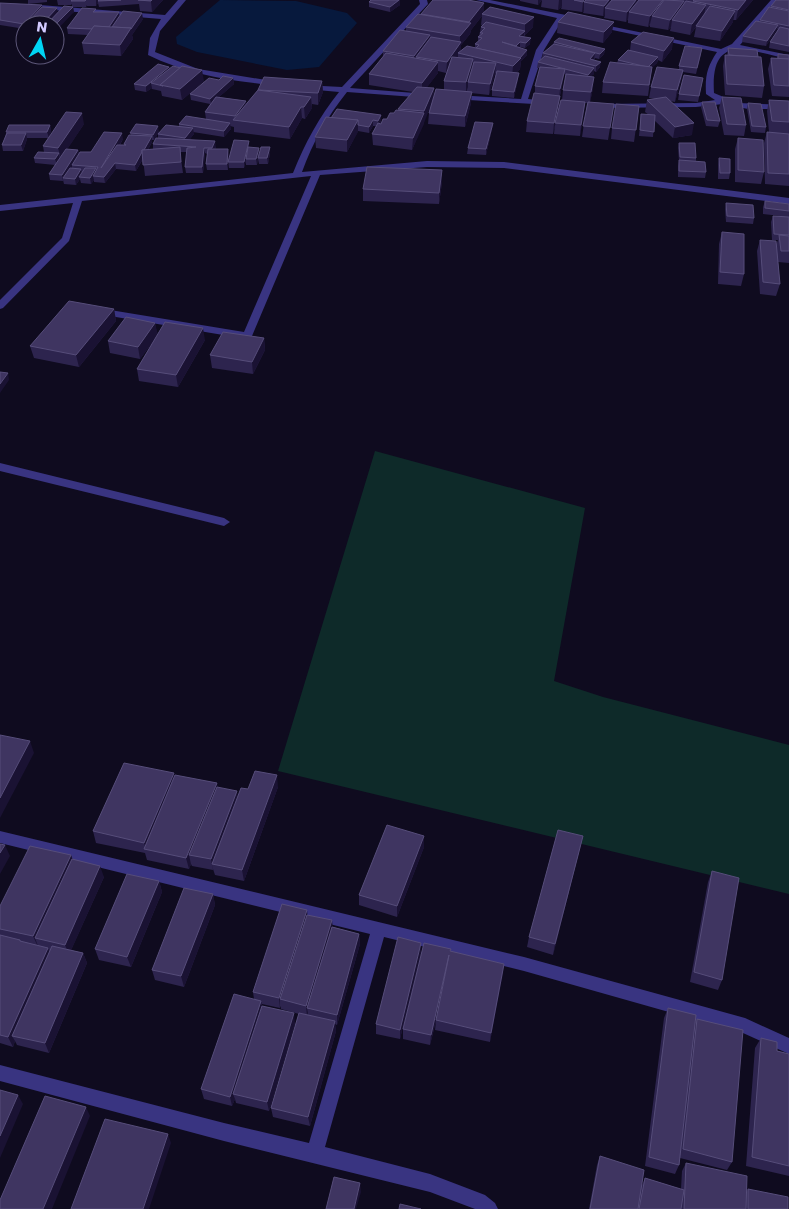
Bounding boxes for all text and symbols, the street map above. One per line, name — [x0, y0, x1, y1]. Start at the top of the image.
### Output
north arrow — [15, 15, 65, 65]
text: N — [35, 16, 48, 38]

